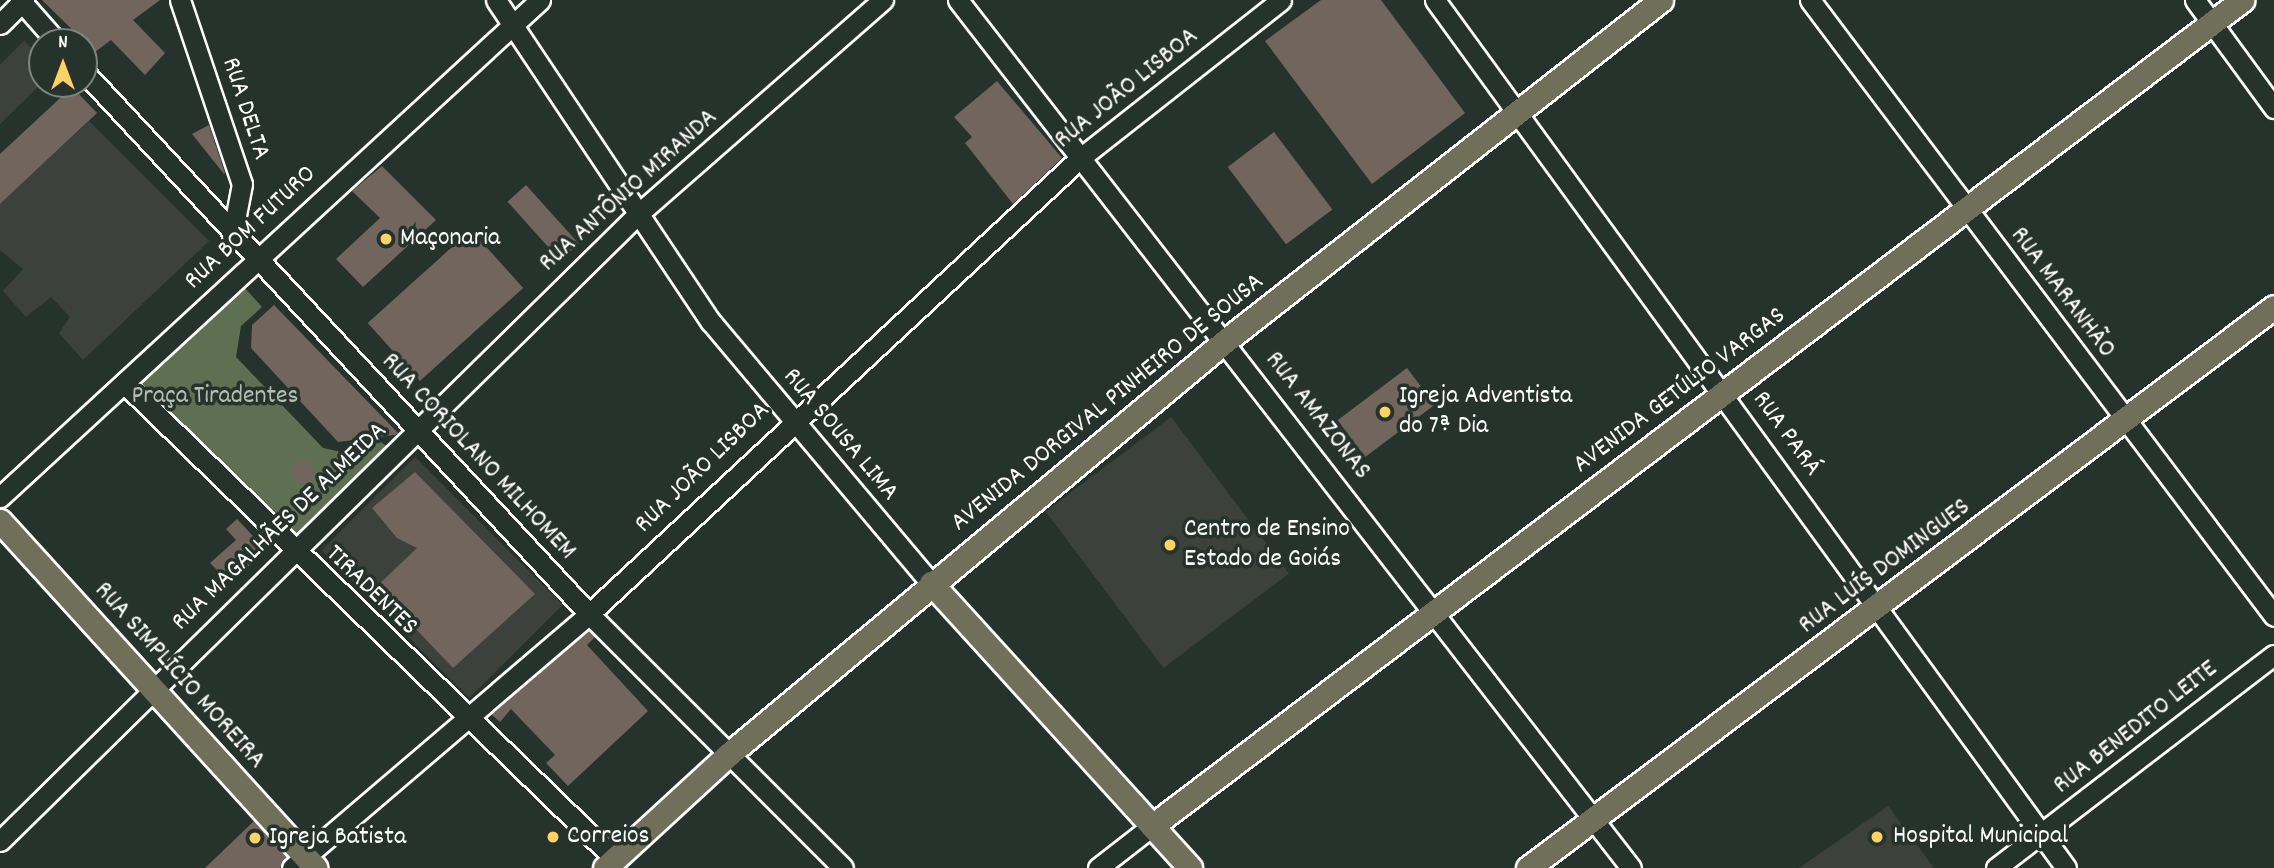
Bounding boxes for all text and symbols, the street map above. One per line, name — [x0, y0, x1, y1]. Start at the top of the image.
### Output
street label: RUA JOÃO LISBOA — [1049, 22, 1205, 156]
north arrow — [28, 28, 98, 98]
text: N — [58, 30, 68, 57]
street label: RUA DELTA — [214, 54, 276, 164]
street label: RUA ANTÔNIO MIRANDA — [533, 103, 725, 279]
street label: RUA BOM FUTURO — [179, 159, 323, 297]
street label: RUA MARANHÃO — [2003, 221, 2121, 365]
place label: Maçonaria — [400, 223, 500, 255]
marker: Maçonaria — [378, 231, 394, 247]
street label: AVENIDA DORGIVAL PINHEIRO DE SOUSA — [945, 267, 1271, 539]
street label: AVENIDA GETÚLIO VARGAS — [1568, 301, 1792, 481]
street label: RUA AMAZONAS — [1257, 346, 1377, 486]
street label: RUA CORIOLANO MILHOMEM — [374, 347, 582, 567]
street label: RUA SOUSA LIMA — [775, 362, 905, 508]
park label: Praça Tiradentes — [132, 381, 298, 413]
place label: Igreja Adventista do 7ª Dia — [1399, 381, 1572, 442]
street label: RUA PARÁ — [1745, 385, 1827, 483]
street label: RUA JOÃO LISBOA — [629, 396, 777, 540]
marker: Igreja Adventista do 7ª Dia — [1377, 404, 1393, 420]
street label: RUA MAGALHÃES DE ALMEIDA — [166, 416, 394, 638]
street label: RUA LUÍS DOMINGUES — [1793, 492, 1977, 642]
place label: Centro de Ensino Estado de Goiás — [1184, 514, 1350, 576]
marker: Centro de Ensino Estado de Goiás — [1162, 537, 1178, 553]
street label: TIRADENTES — [318, 539, 424, 643]
street label: RUA SIMPLÍCIO MOREIRA — [87, 576, 271, 776]
street label: RUA BENEDITO LEITE — [2048, 654, 2224, 802]
place label: Correios — [567, 821, 649, 853]
place label: Hospital Municipal — [1893, 821, 2068, 853]
place label: Igreja Batista — [269, 822, 406, 854]
marker: Hospital Municipal — [1867, 827, 1887, 847]
marker: Correios — [545, 829, 561, 845]
marker: Igreja Batista — [247, 830, 263, 846]

